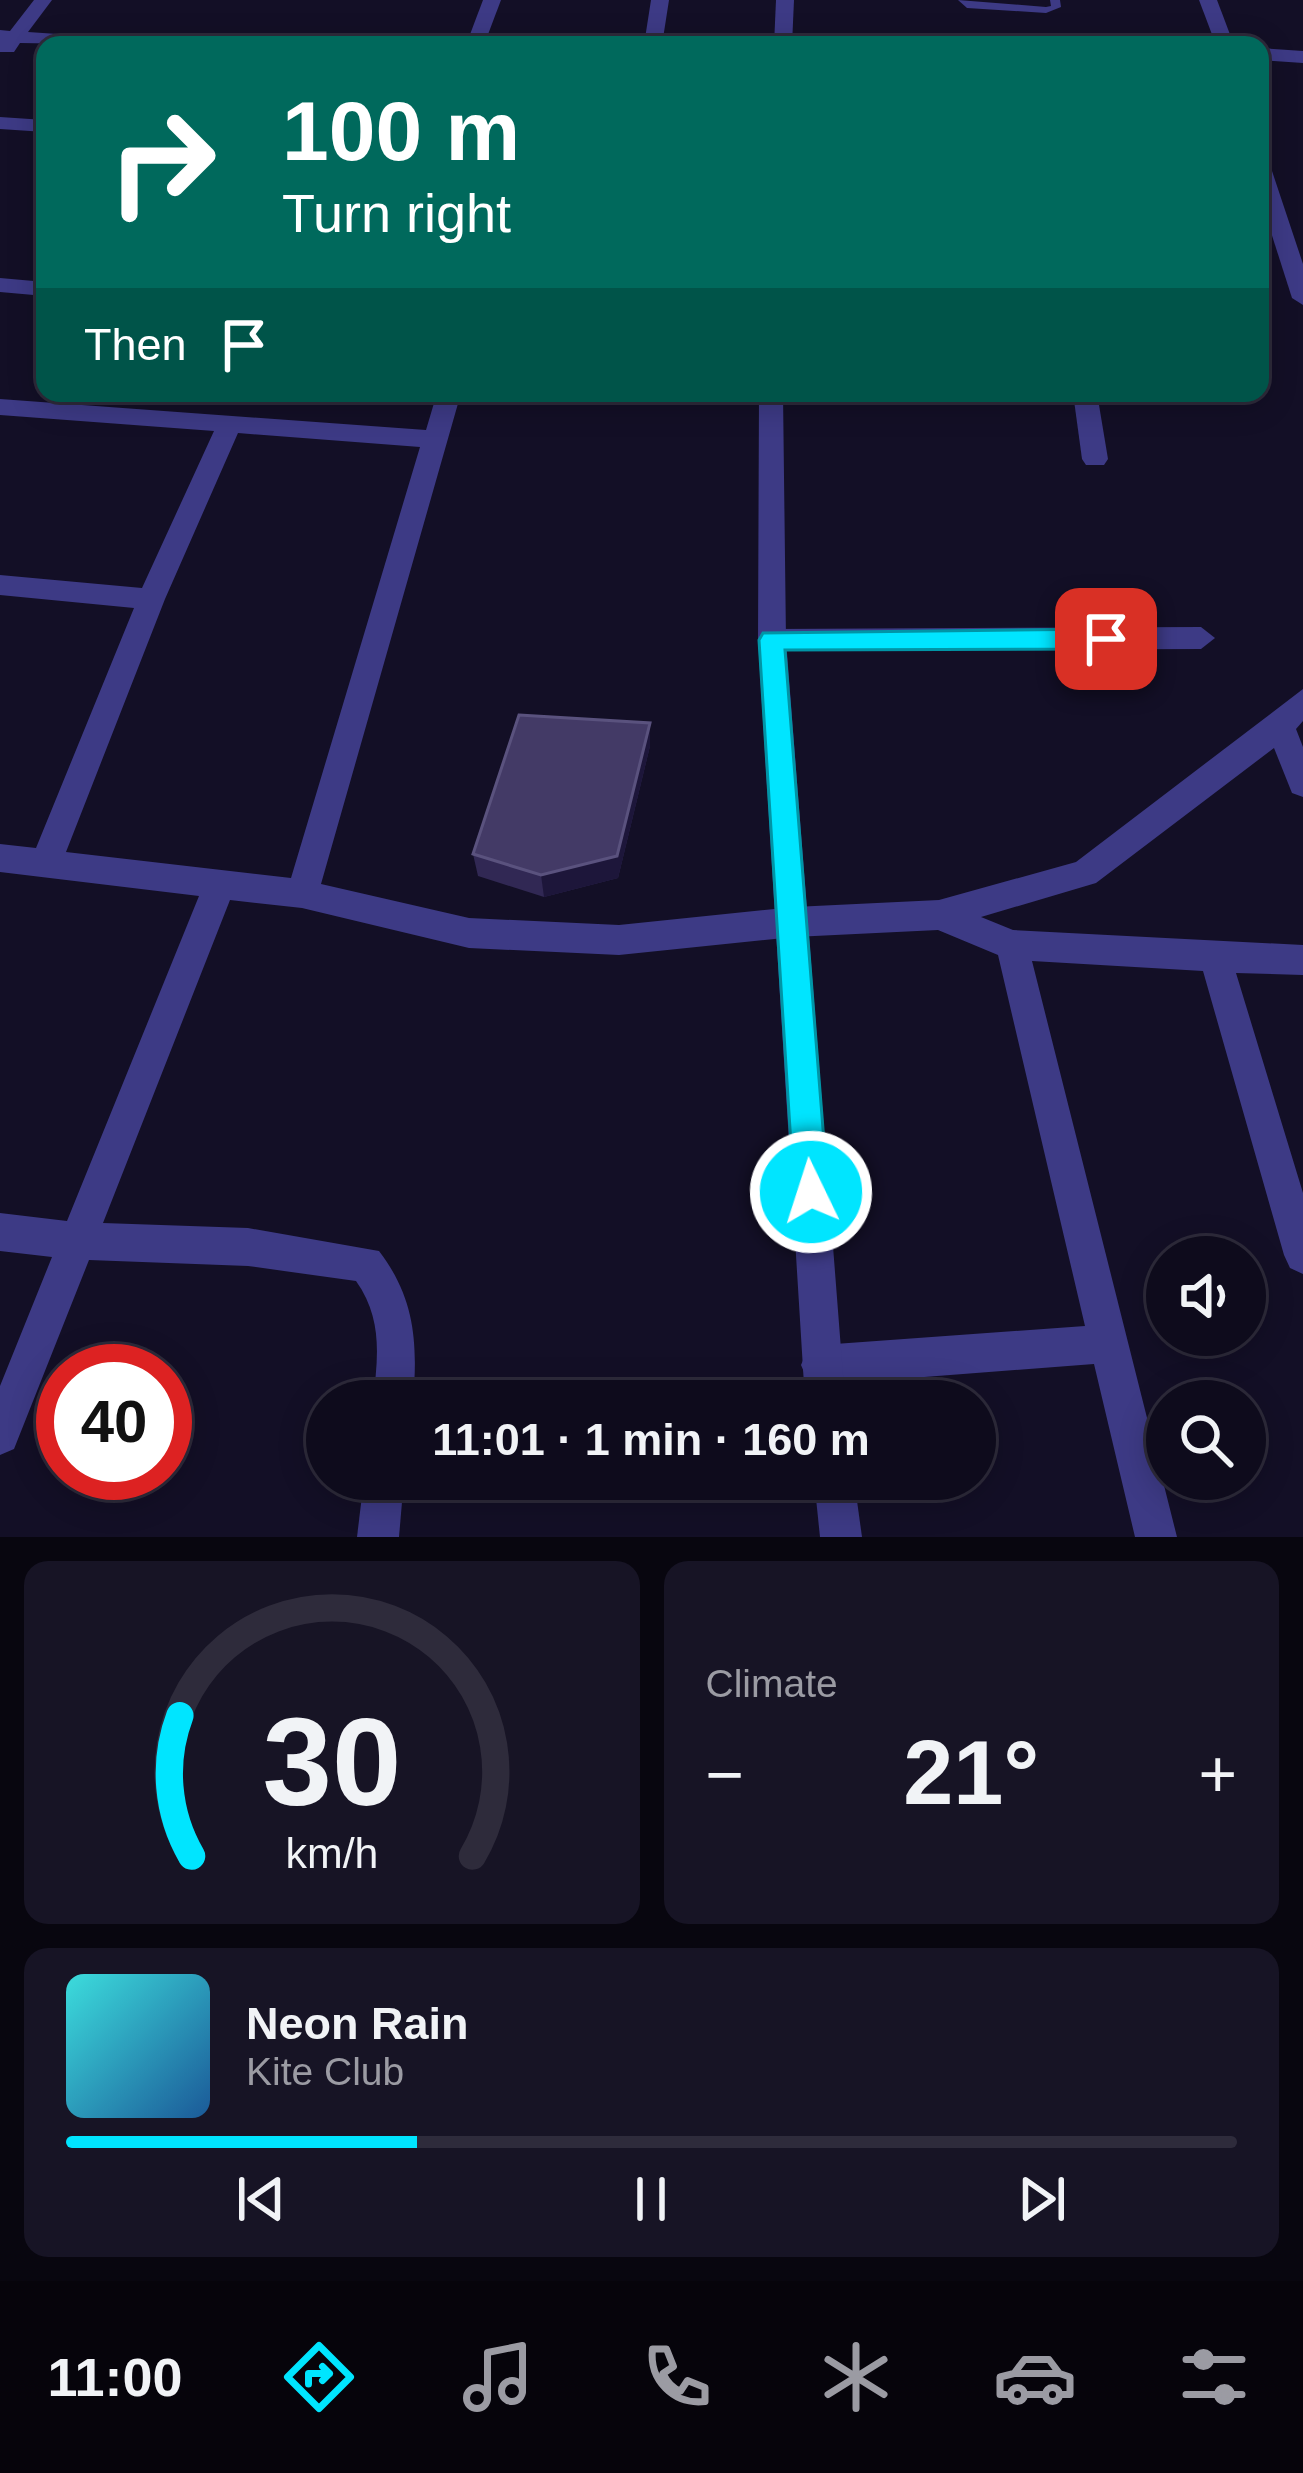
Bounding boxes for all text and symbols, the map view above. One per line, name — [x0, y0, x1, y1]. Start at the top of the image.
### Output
icon: right — [84, 84, 240, 240]
text: 100 m — [282, 84, 520, 178]
text: Turn right — [282, 183, 511, 243]
icon: arrive — [211, 312, 277, 378]
text: Then — [84, 319, 187, 370]
pin — [1055, 588, 1157, 690]
icon: arrive — [1073, 606, 1139, 672]
position arrow — [748, 1129, 874, 1255]
map controls — [1146, 1236, 1266, 1500]
button: sound — [1146, 1236, 1266, 1356]
speed limit sign: 40 — [36, 1344, 192, 1500]
button: search — [1146, 1380, 1266, 1500]
text: 11:01 · 1 min · 160 m — [432, 1414, 870, 1465]
text: Climate — [706, 1662, 838, 1705]
text: 30 — [262, 1692, 401, 1831]
text: 21° — [903, 1723, 1039, 1823]
text: − — [706, 1737, 744, 1811]
text: + — [1198, 1737, 1237, 1811]
text: km/h — [285, 1828, 378, 1876]
text: Neon Rain — [246, 1998, 469, 2049]
text: Kite Club — [246, 2050, 404, 2093]
icon: previous — [228, 2166, 294, 2232]
icon: pause — [618, 2166, 684, 2232]
icon: next — [1009, 2166, 1075, 2232]
icon: directions — [277, 2335, 361, 2419]
icon: music — [456, 2335, 540, 2419]
icon: phone — [635, 2335, 719, 2419]
icon: climate — [814, 2335, 898, 2419]
icon: car — [993, 2335, 1077, 2419]
icon: filters — [1172, 2335, 1256, 2419]
text: 11:00 — [47, 2347, 183, 2407]

